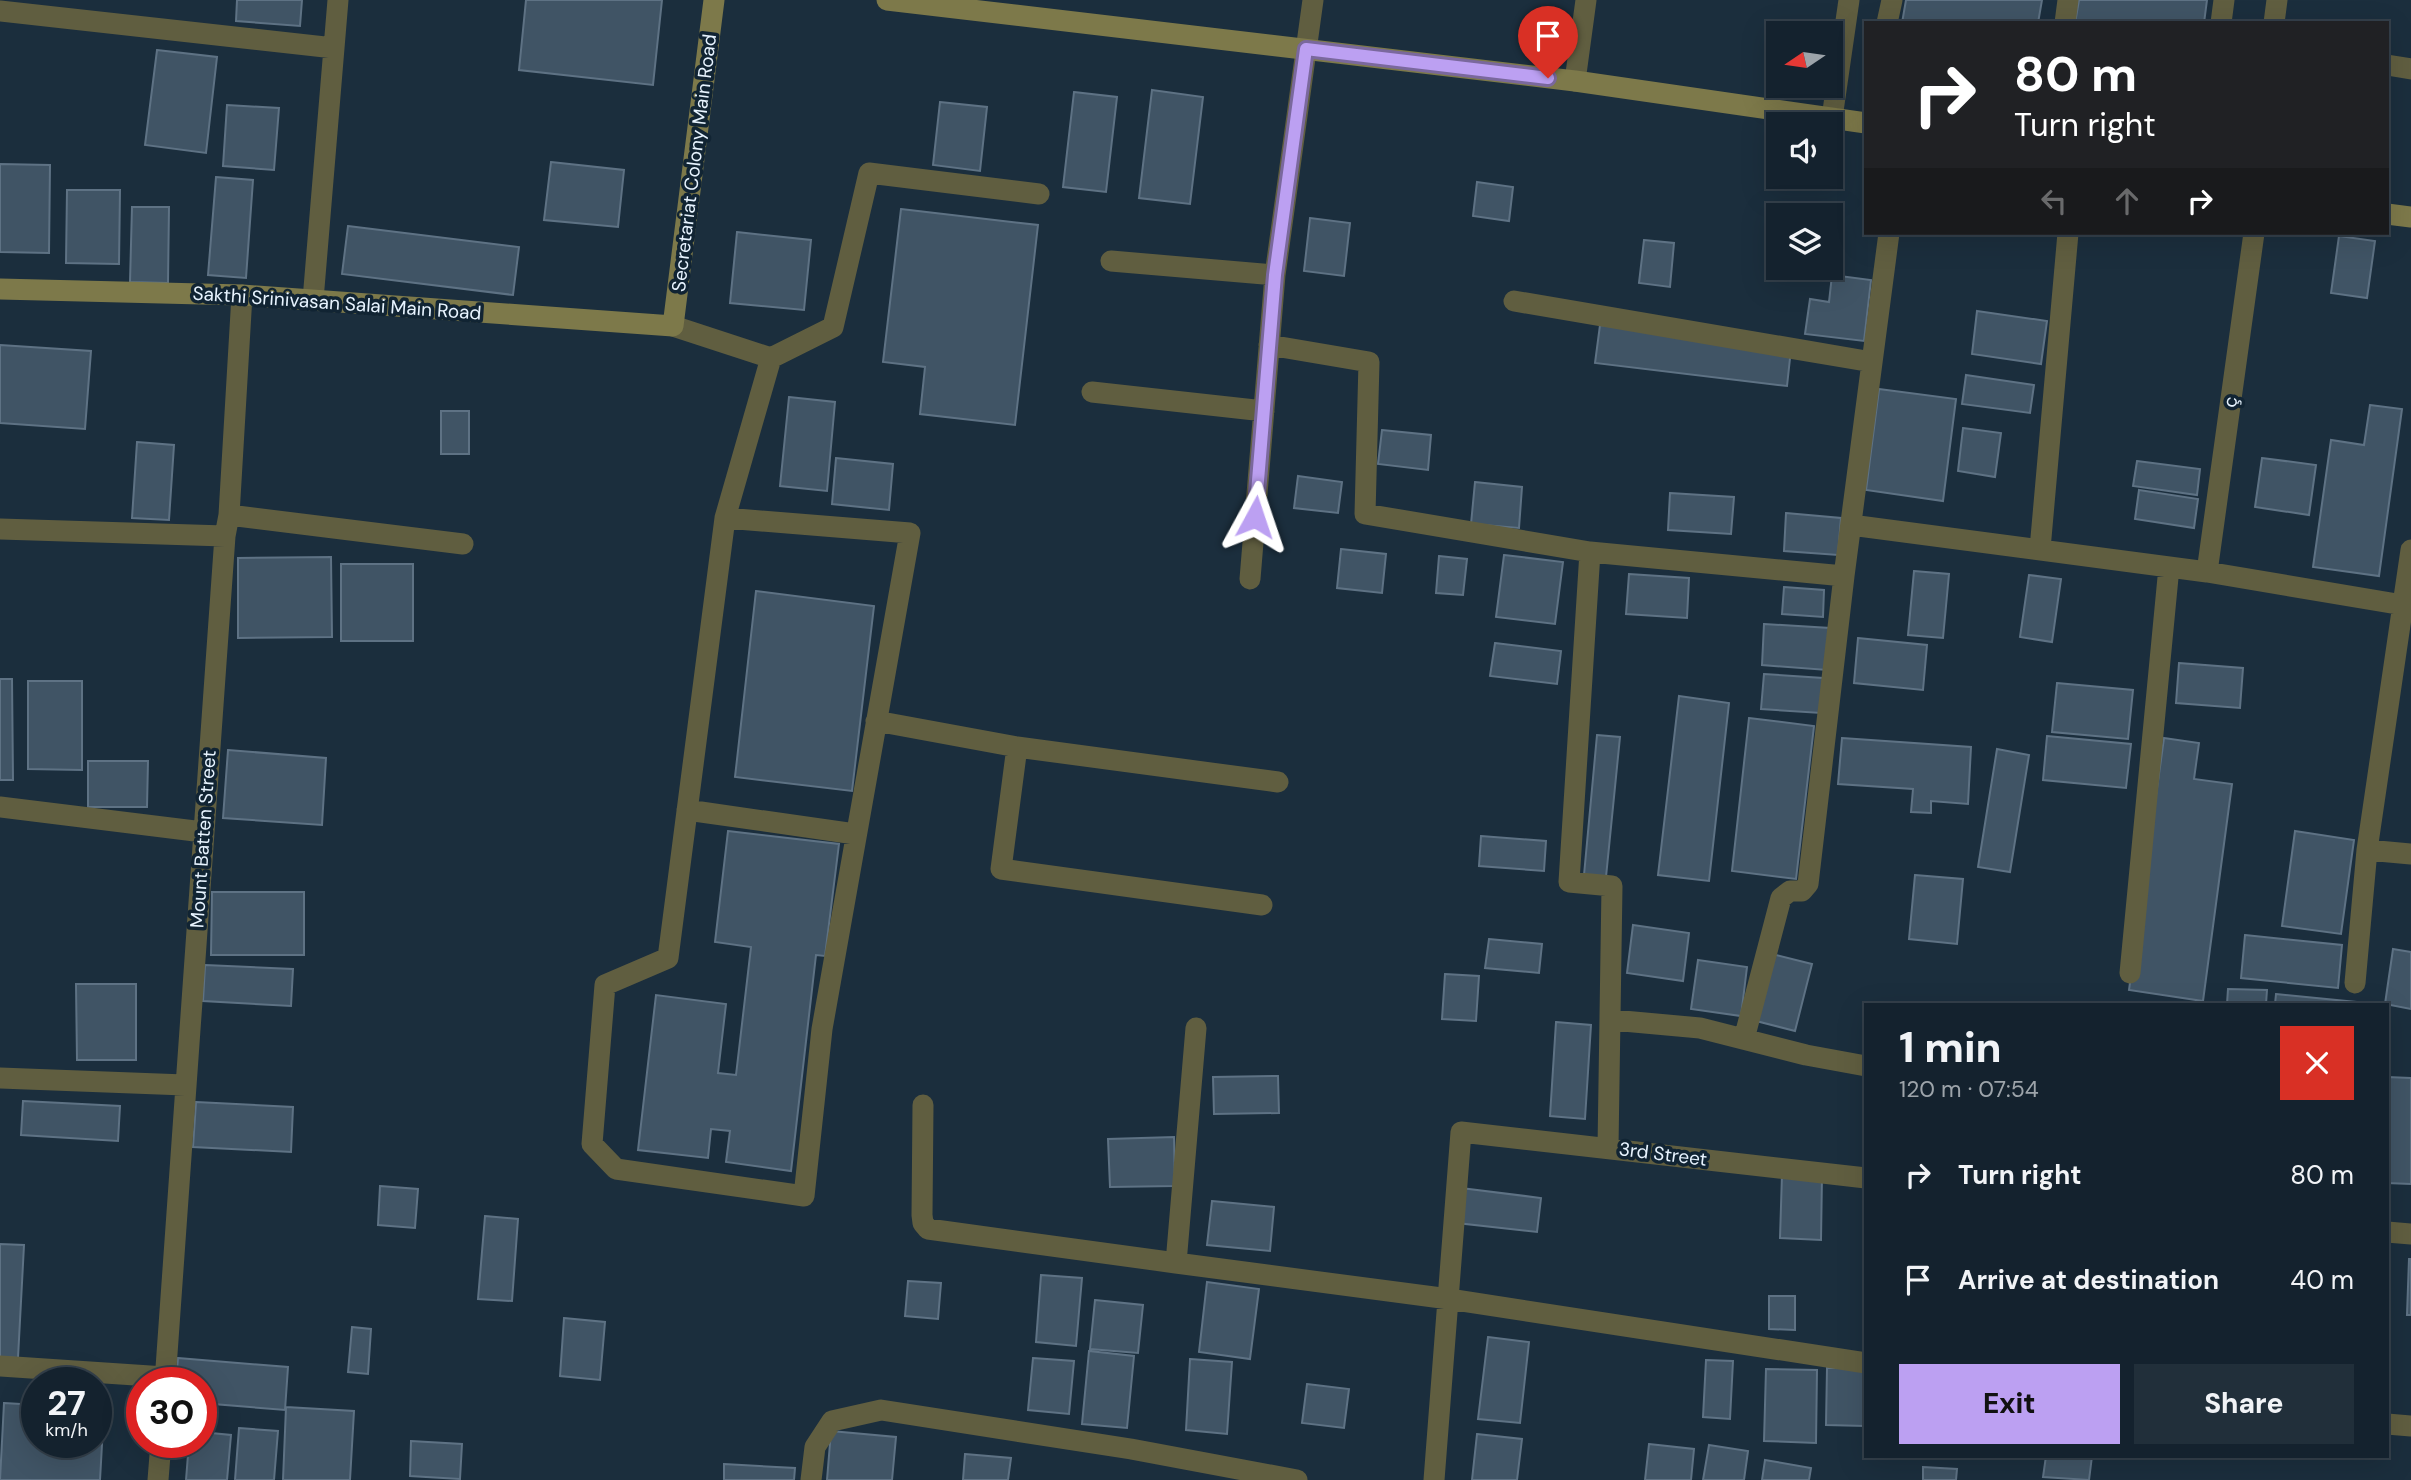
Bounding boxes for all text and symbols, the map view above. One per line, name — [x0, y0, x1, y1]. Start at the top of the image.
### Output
pin — [1518, 6, 1578, 78]
icon: arrive — [1529, 17, 1567, 55]
north arrow — [1766, 21, 1843, 98]
map controls — [1766, 21, 1843, 280]
street label: Secretariat Colony Main Road — [666, 33, 722, 293]
text: 80 m — [2014, 42, 2137, 106]
icon: right — [1899, 49, 1990, 140]
text: Turn right — [2014, 104, 2156, 146]
button: sound — [1766, 112, 1843, 189]
icon: left — [2035, 182, 2073, 220]
icon: ahead — [2108, 182, 2146, 220]
icon: right — [2181, 182, 2219, 220]
button: layers — [1766, 203, 1843, 280]
street label: Sakthi Srinivasan Salai Main Road — [192, 280, 482, 326]
street label: ç — [2217, 395, 2243, 409]
position arrow — [1218, 480, 1292, 554]
street label: Mount Batten Street — [184, 749, 222, 929]
text: 1 min — [1899, 1020, 2002, 1075]
button: close — [2280, 1026, 2354, 1100]
text: 120 m · 07:54 — [1899, 1074, 2039, 1104]
street label: 3rd Street — [1617, 1136, 1709, 1172]
icon: right — [1899, 1156, 1937, 1194]
text: Turn right — [1958, 1158, 2082, 1192]
text: 80 m — [2290, 1158, 2354, 1192]
icon: arrive — [1899, 1261, 1937, 1299]
text: Arrive at destination — [1958, 1263, 2219, 1297]
text: 40 m — [2290, 1263, 2354, 1297]
button: Exit — [1899, 1364, 2120, 1444]
button: Share — [2134, 1364, 2354, 1444]
speed limit sign: 30 — [126, 1367, 217, 1458]
text: 27 — [47, 1380, 86, 1426]
text: km/h — [45, 1418, 88, 1442]

